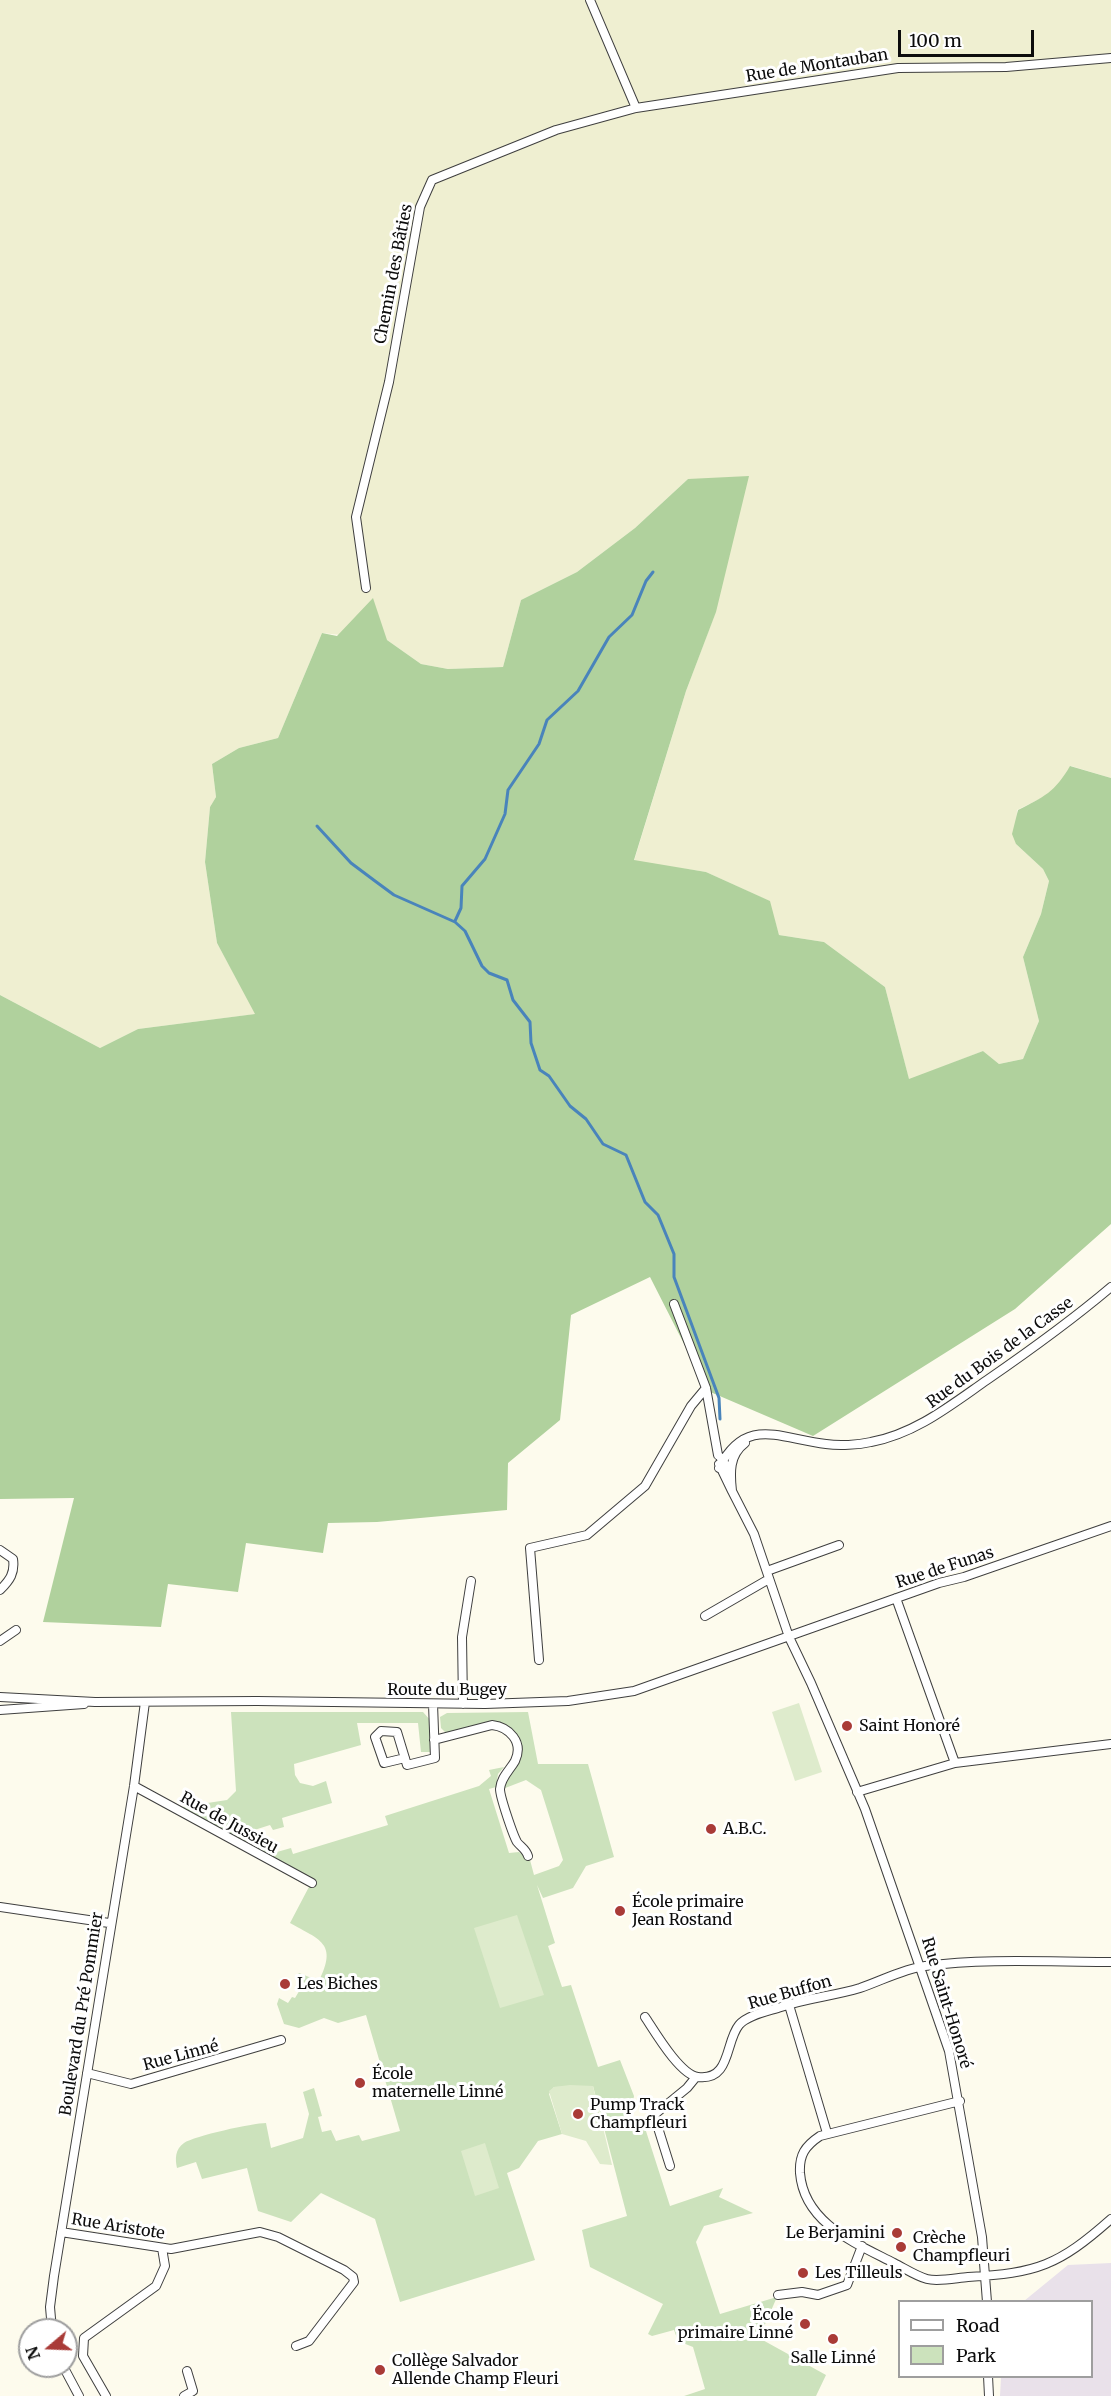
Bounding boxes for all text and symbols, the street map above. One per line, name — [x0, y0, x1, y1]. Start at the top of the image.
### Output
scale bar — [901, 18, 1038, 56]
text: 100 m — [909, 29, 962, 52]
street label: Rue de Montauban — [745, 45, 889, 87]
street label: Chemin des Bâties — [371, 202, 417, 346]
street label: Rue du Bois de la Casse — [923, 1293, 1077, 1413]
street label: Rue de Funas — [894, 1543, 996, 1593]
street label: Route du Bugey — [387, 1680, 507, 1700]
place label: Saint Honoré — [859, 1716, 960, 1736]
marker: Saint Honoré — [840, 1719, 854, 1733]
street label: Rue de Jussieu — [177, 1788, 281, 1858]
place label: A.B.C. — [723, 1819, 766, 1839]
marker: A.B.C. — [704, 1822, 718, 1836]
place label: École primaire Jean Rostand — [632, 1892, 744, 1930]
marker: École primaire Jean Rostand — [613, 1904, 627, 1918]
street label: Boulevard du Pré Pommier — [56, 1911, 108, 2117]
street label: Rue Saint-Honoré — [917, 1935, 975, 2071]
street label: Rue Buffon — [746, 1972, 834, 2014]
place label: Les Biches — [297, 1974, 378, 1994]
marker: Les Biches — [278, 1977, 292, 1991]
street label: Rue Linné — [141, 2037, 221, 2075]
place label: École maternelle Linné — [372, 2064, 503, 2102]
marker: École maternelle Linné — [353, 2076, 367, 2090]
place label: Pump Track Champfleuri — [590, 2095, 687, 2133]
marker: Pump Track Champfleuri — [571, 2107, 585, 2121]
street label: Rue Aristote — [70, 2210, 166, 2244]
place label: Le Berjamini — [786, 2223, 885, 2243]
marker: Le Berjamini — [890, 2226, 904, 2240]
place label: Crèche Champfleuri — [913, 2228, 1010, 2266]
marker: Crèche Champfleuri — [894, 2240, 908, 2254]
place label: Les Tilleuls — [815, 2263, 903, 2283]
marker: Les Tilleuls — [796, 2266, 810, 2280]
legend — [898, 2300, 1093, 2378]
place label: École primaire Linné — [678, 2305, 793, 2343]
text: Road — [956, 2314, 1000, 2337]
marker: École primaire Linné — [798, 2317, 812, 2331]
north arrow — [18, 2318, 78, 2378]
marker: Salle Linné — [826, 2332, 840, 2346]
text: N — [21, 2344, 44, 2362]
text: Park — [956, 2344, 996, 2367]
place label: Salle Linné — [790, 2348, 876, 2368]
place label: Collège Salvador Allende Champ Fleuri — [392, 2351, 559, 2389]
marker: Collège Salvador Allende Champ Fleuri — [373, 2363, 387, 2377]

